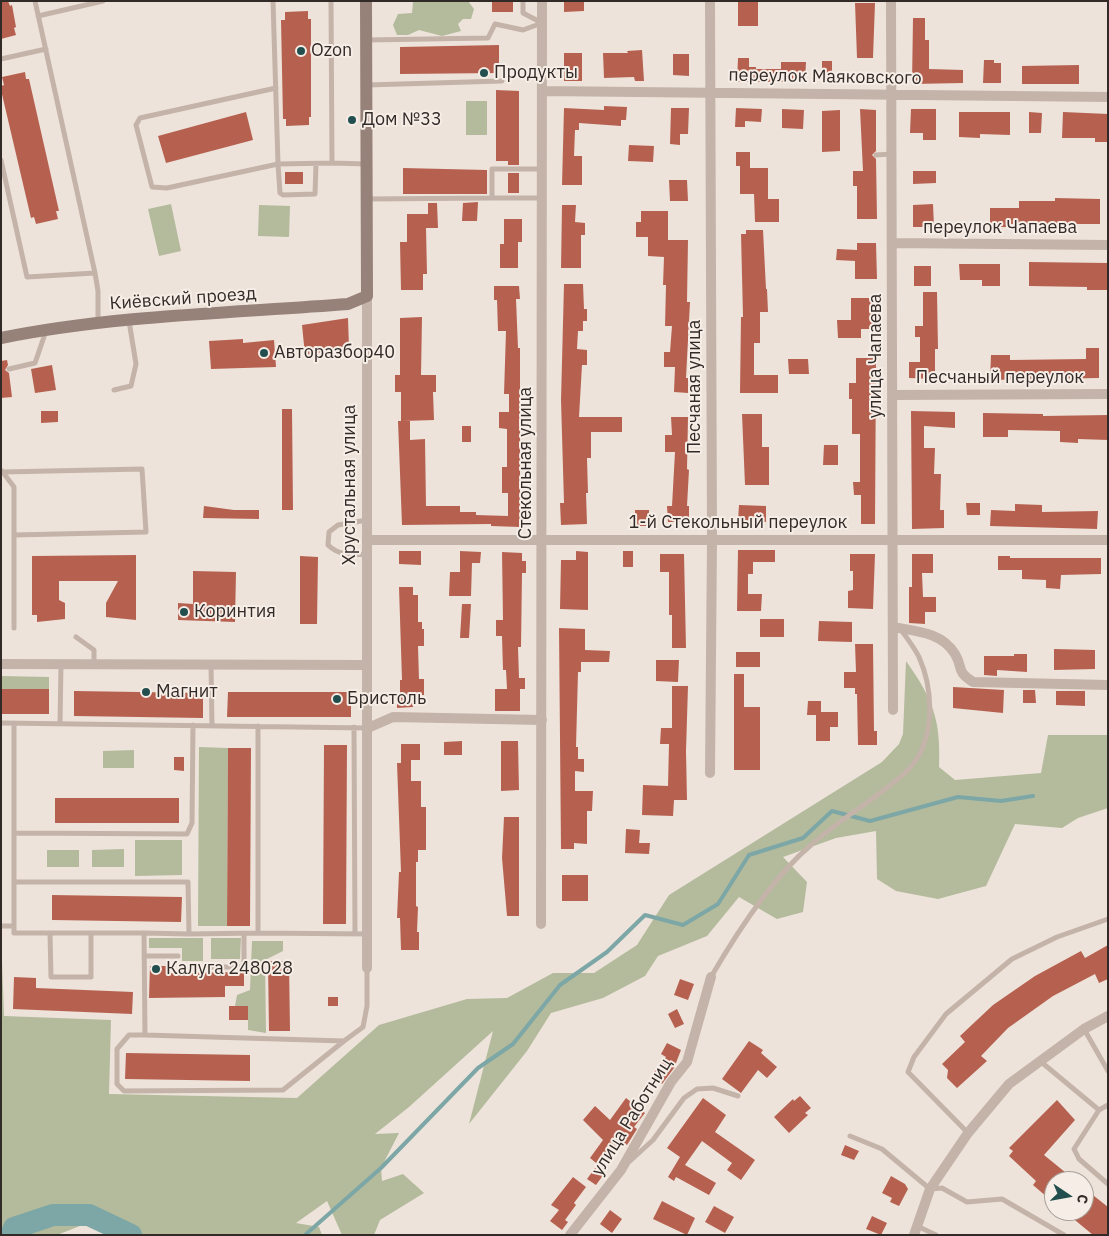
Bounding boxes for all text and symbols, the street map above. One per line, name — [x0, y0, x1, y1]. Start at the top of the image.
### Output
place label: Ozon — [311, 40, 352, 62]
marker: Ozon — [295, 45, 307, 57]
place label: Продукты — [494, 62, 578, 84]
street label: переулок Маяковского — [728, 65, 922, 89]
marker: Продукты — [478, 67, 490, 79]
place label: Дом №33 — [362, 109, 442, 131]
marker: Дом №33 — [346, 114, 358, 126]
street label: переулок Чапаева — [923, 217, 1077, 239]
street label: Киёвский проезд — [109, 283, 257, 315]
street label: улица Чапаева — [865, 294, 887, 418]
street label: Песчаная улица — [684, 320, 706, 454]
place label: Авторазбор40 — [274, 342, 395, 364]
marker: Авторазбор40 — [258, 347, 270, 359]
street label: Песчаный переулок — [916, 367, 1084, 389]
street label: Стекольная улица — [515, 387, 537, 539]
street label: Хрустальная улица — [339, 405, 361, 565]
street label: 1-й Стекольный переулок — [628, 512, 848, 534]
place label: Коринтия — [194, 601, 276, 623]
marker: Коринтия — [178, 606, 190, 618]
place label: Магнит — [156, 681, 218, 703]
marker: Магнит — [140, 686, 152, 698]
place label: Бристоль — [347, 688, 426, 710]
marker: Бристоль — [331, 693, 343, 705]
place label: Калуга 248028 — [166, 958, 293, 980]
marker: Калуга 248028 — [150, 963, 162, 975]
street label: улица Работниц — [587, 1054, 677, 1180]
north arrow — [1044, 1171, 1094, 1221]
text: С — [1073, 1193, 1092, 1205]

